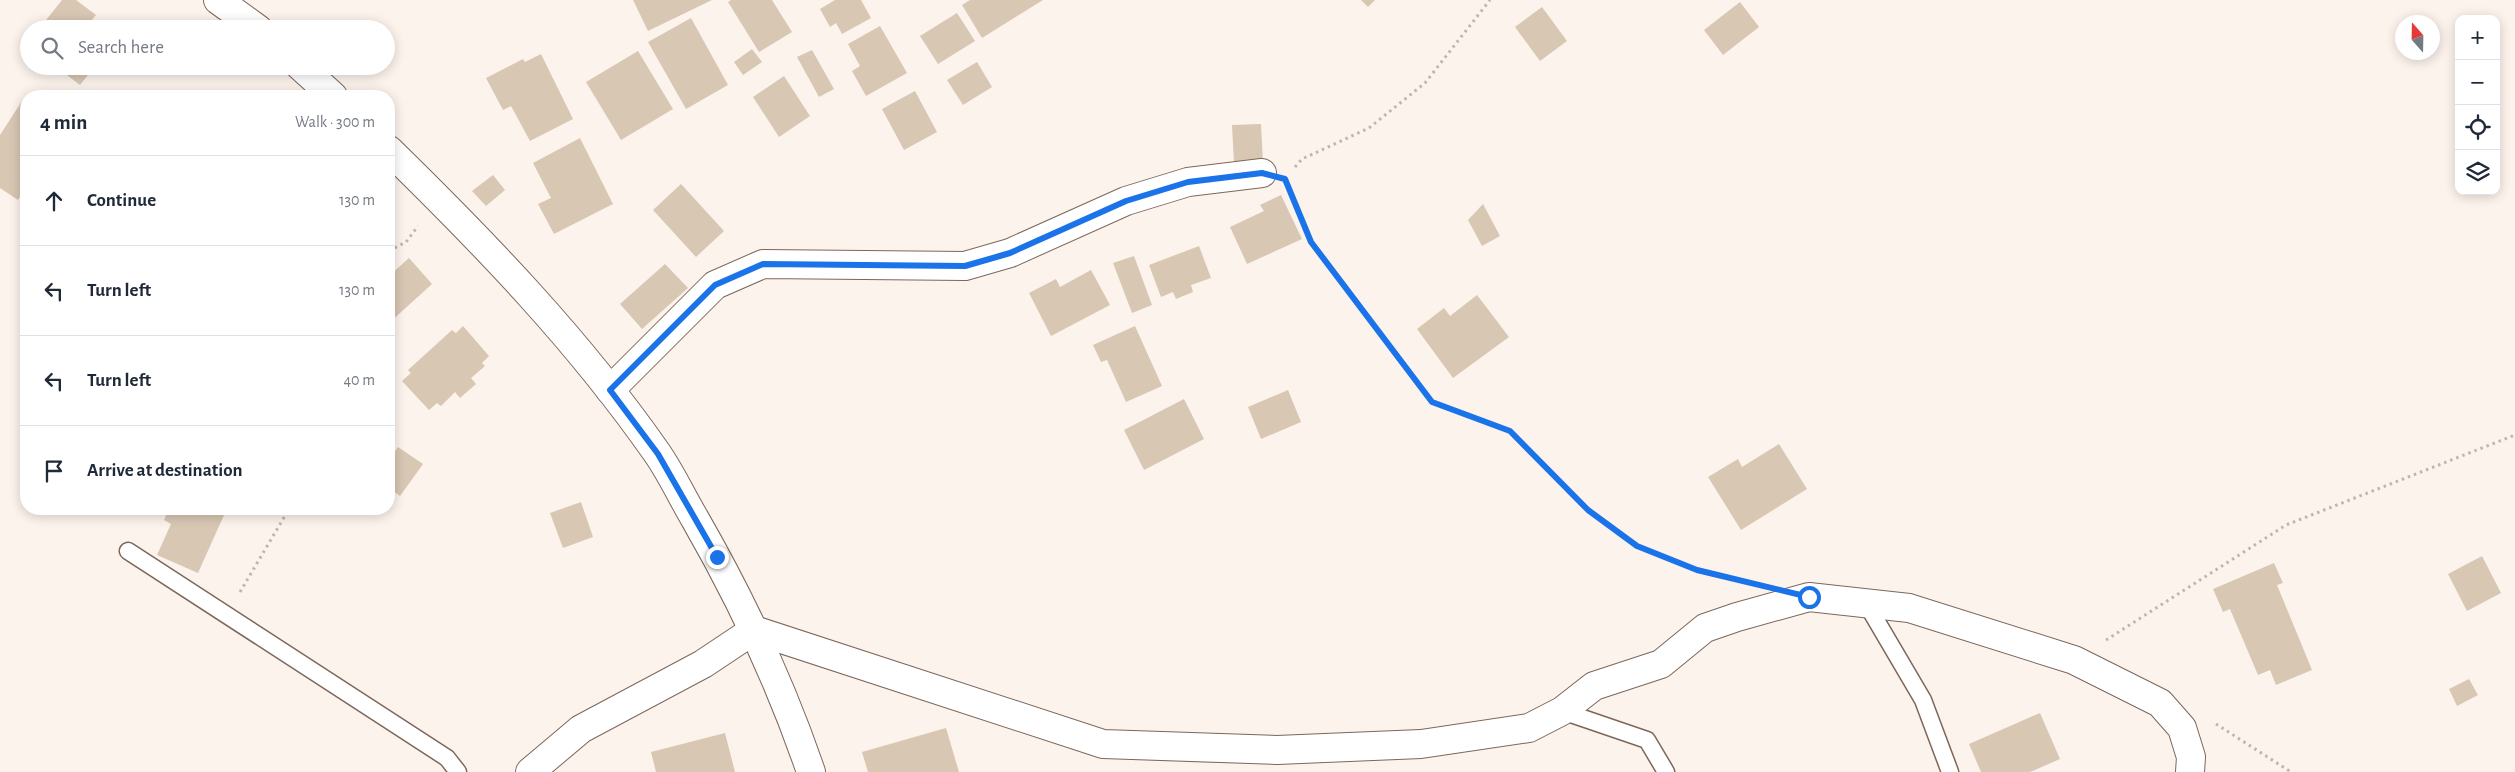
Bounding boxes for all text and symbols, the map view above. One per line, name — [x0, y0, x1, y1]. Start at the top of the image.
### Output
north arrow — [2395, 15, 2440, 60]
map controls — [2455, 15, 2500, 195]
button: + — [2455, 15, 2500, 60]
search box — [20, 20, 395, 75]
icon: search — [38, 34, 66, 62]
text: Search here — [78, 38, 164, 57]
button: − — [2455, 60, 2500, 105]
button: locate — [2455, 105, 2500, 150]
text: 4 min — [40, 112, 87, 133]
text: Walk · 300 m — [295, 114, 375, 130]
button: layers — [2455, 150, 2500, 195]
icon: ahead — [40, 187, 68, 215]
text: Continue — [87, 191, 156, 210]
text: 130 m — [339, 192, 375, 208]
icon: left — [40, 277, 68, 305]
text: Turn left — [87, 281, 151, 300]
text: 130 m — [339, 282, 375, 298]
icon: left — [40, 367, 68, 395]
text: Turn left — [87, 371, 151, 390]
text: 40 m — [343, 372, 375, 388]
icon: arrive — [40, 457, 68, 485]
text: Arrive at destination — [87, 461, 243, 480]
route end — [706, 546, 729, 569]
route start — [1798, 586, 1821, 609]

